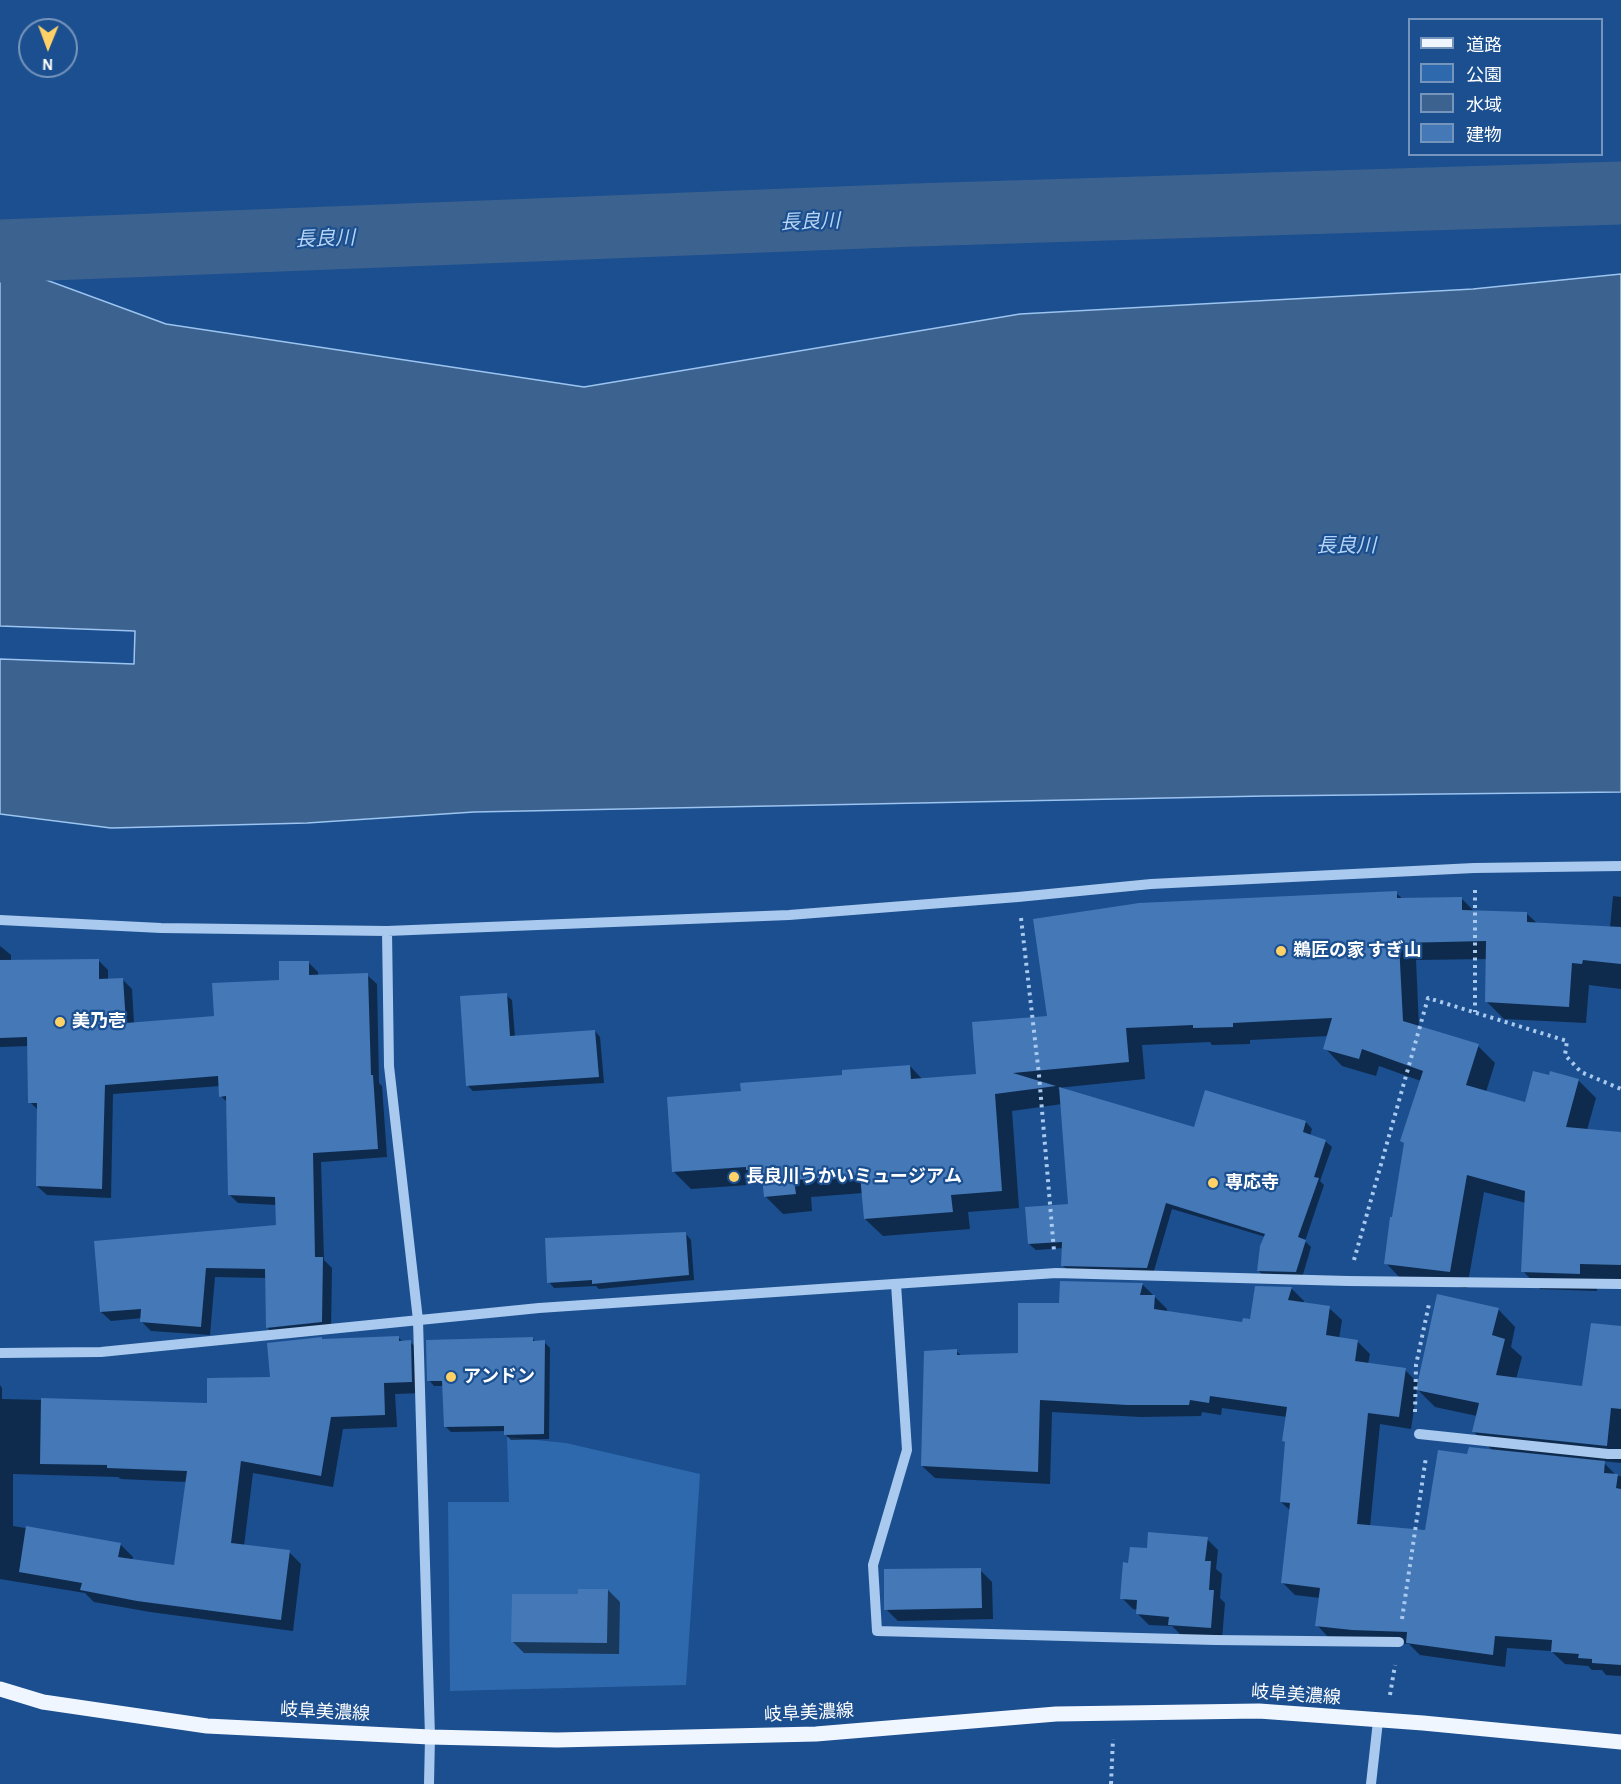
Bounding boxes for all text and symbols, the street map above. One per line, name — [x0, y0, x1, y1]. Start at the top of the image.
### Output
north arrow — [18, 18, 78, 78]
legend — [1408, 18, 1603, 156]
text: 道路 — [1466, 37, 1502, 55]
text: N — [42, 56, 53, 72]
text: 公園 — [1466, 67, 1502, 85]
text: 水域 — [1466, 97, 1502, 115]
text: 建物 — [1466, 127, 1502, 145]
water label: 長良川 — [780, 209, 840, 235]
water label: 長良川 — [295, 226, 355, 252]
water label: 長良川 — [1316, 534, 1376, 558]
place label: 鵜匠の家 すぎ山 — [1293, 940, 1422, 962]
marker: 鵜匠の家 すぎ山 — [1274, 944, 1288, 958]
place label: 美乃壱 — [72, 1011, 126, 1033]
marker: 美乃壱 — [53, 1015, 67, 1029]
place label: 長良川うかいミュージアム — [746, 1166, 962, 1188]
marker: 長良川うかいミュージアム — [727, 1170, 741, 1184]
place label: 専応寺 — [1225, 1172, 1279, 1194]
marker: 専応寺 — [1206, 1176, 1220, 1190]
place label: アンドン — [463, 1366, 535, 1388]
marker: アンドン — [444, 1370, 458, 1384]
street label: 岐阜美濃線 — [1250, 1681, 1342, 1709]
street label: 岐阜美濃線 — [279, 1699, 371, 1725]
street label: 岐阜美濃線 — [763, 1700, 855, 1726]

